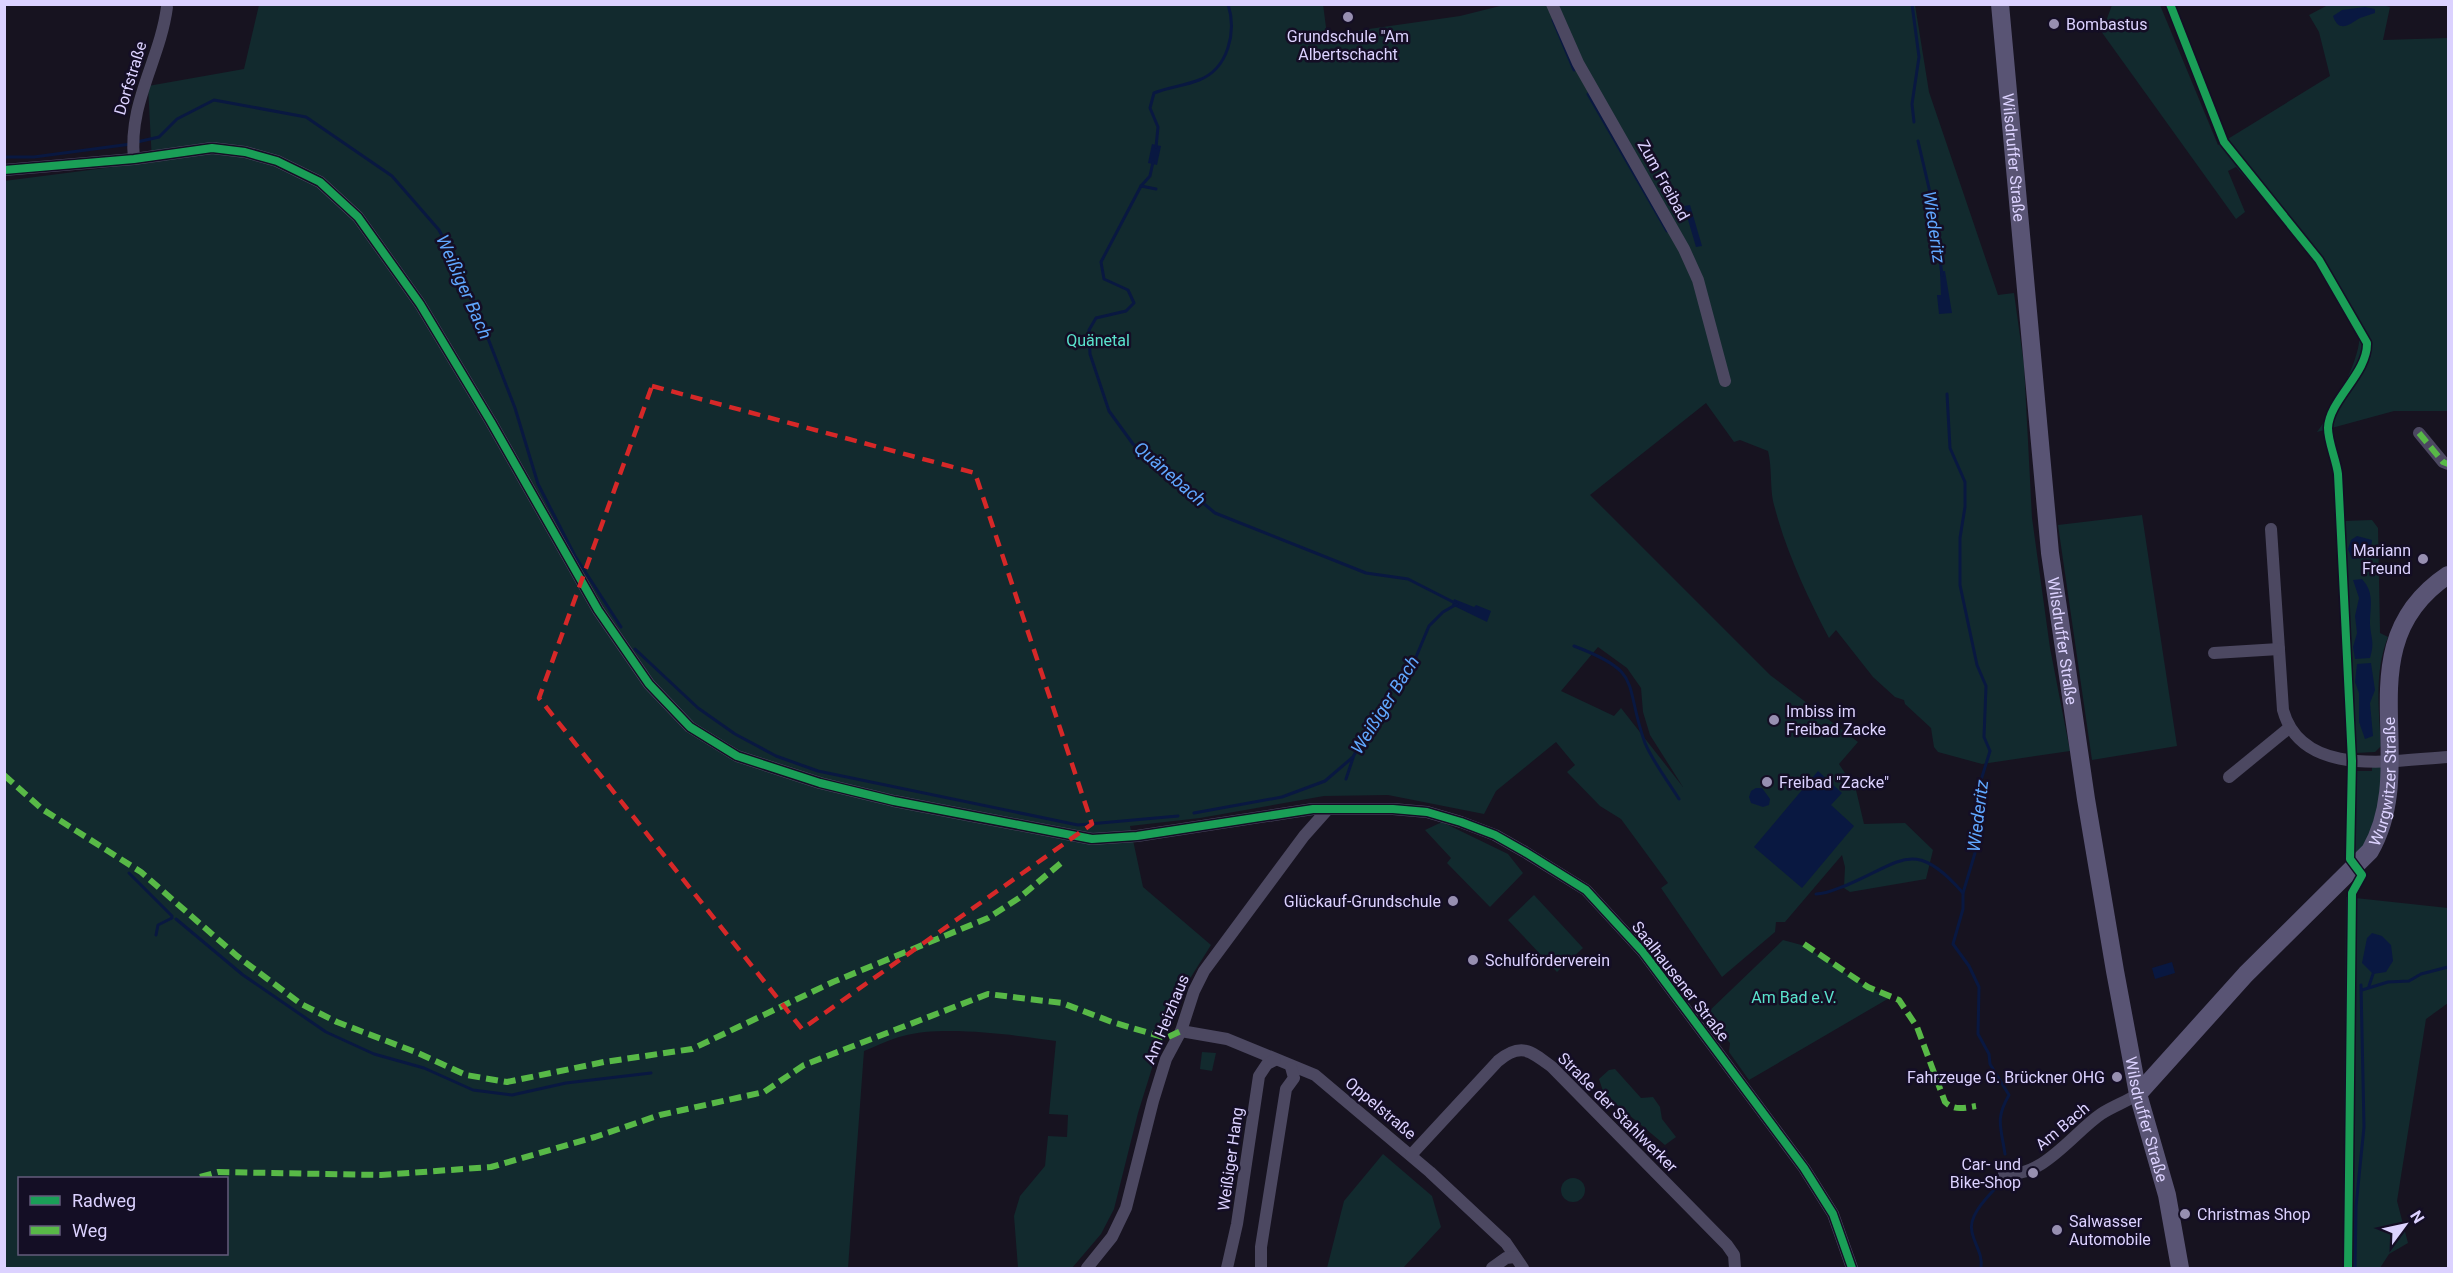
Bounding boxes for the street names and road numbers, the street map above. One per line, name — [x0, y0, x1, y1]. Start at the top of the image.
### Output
street label: Dorfstraße — [110, 39, 151, 117]
street label: Wilsdruffer Straße — [1998, 92, 2029, 222]
street label: Zum Freibad — [1634, 137, 1694, 224]
street label: Wilsdruffer Straße — [2044, 576, 2081, 706]
street label: Wurgwitzer Straße — [2365, 717, 2400, 849]
street label: Saalhausener Straße — [1628, 917, 1733, 1045]
street label: Am Heizhaus — [1140, 972, 1193, 1067]
street label: Straße der Stahlwerker — [1554, 1049, 1682, 1177]
street label: Wilsdruffer Straße — [2121, 1055, 2172, 1184]
street label: Oppelstraße — [1341, 1073, 1420, 1144]
street label: Am Bach — [2032, 1098, 2093, 1154]
street label: Weißiger Hang — [1214, 1106, 1247, 1212]

